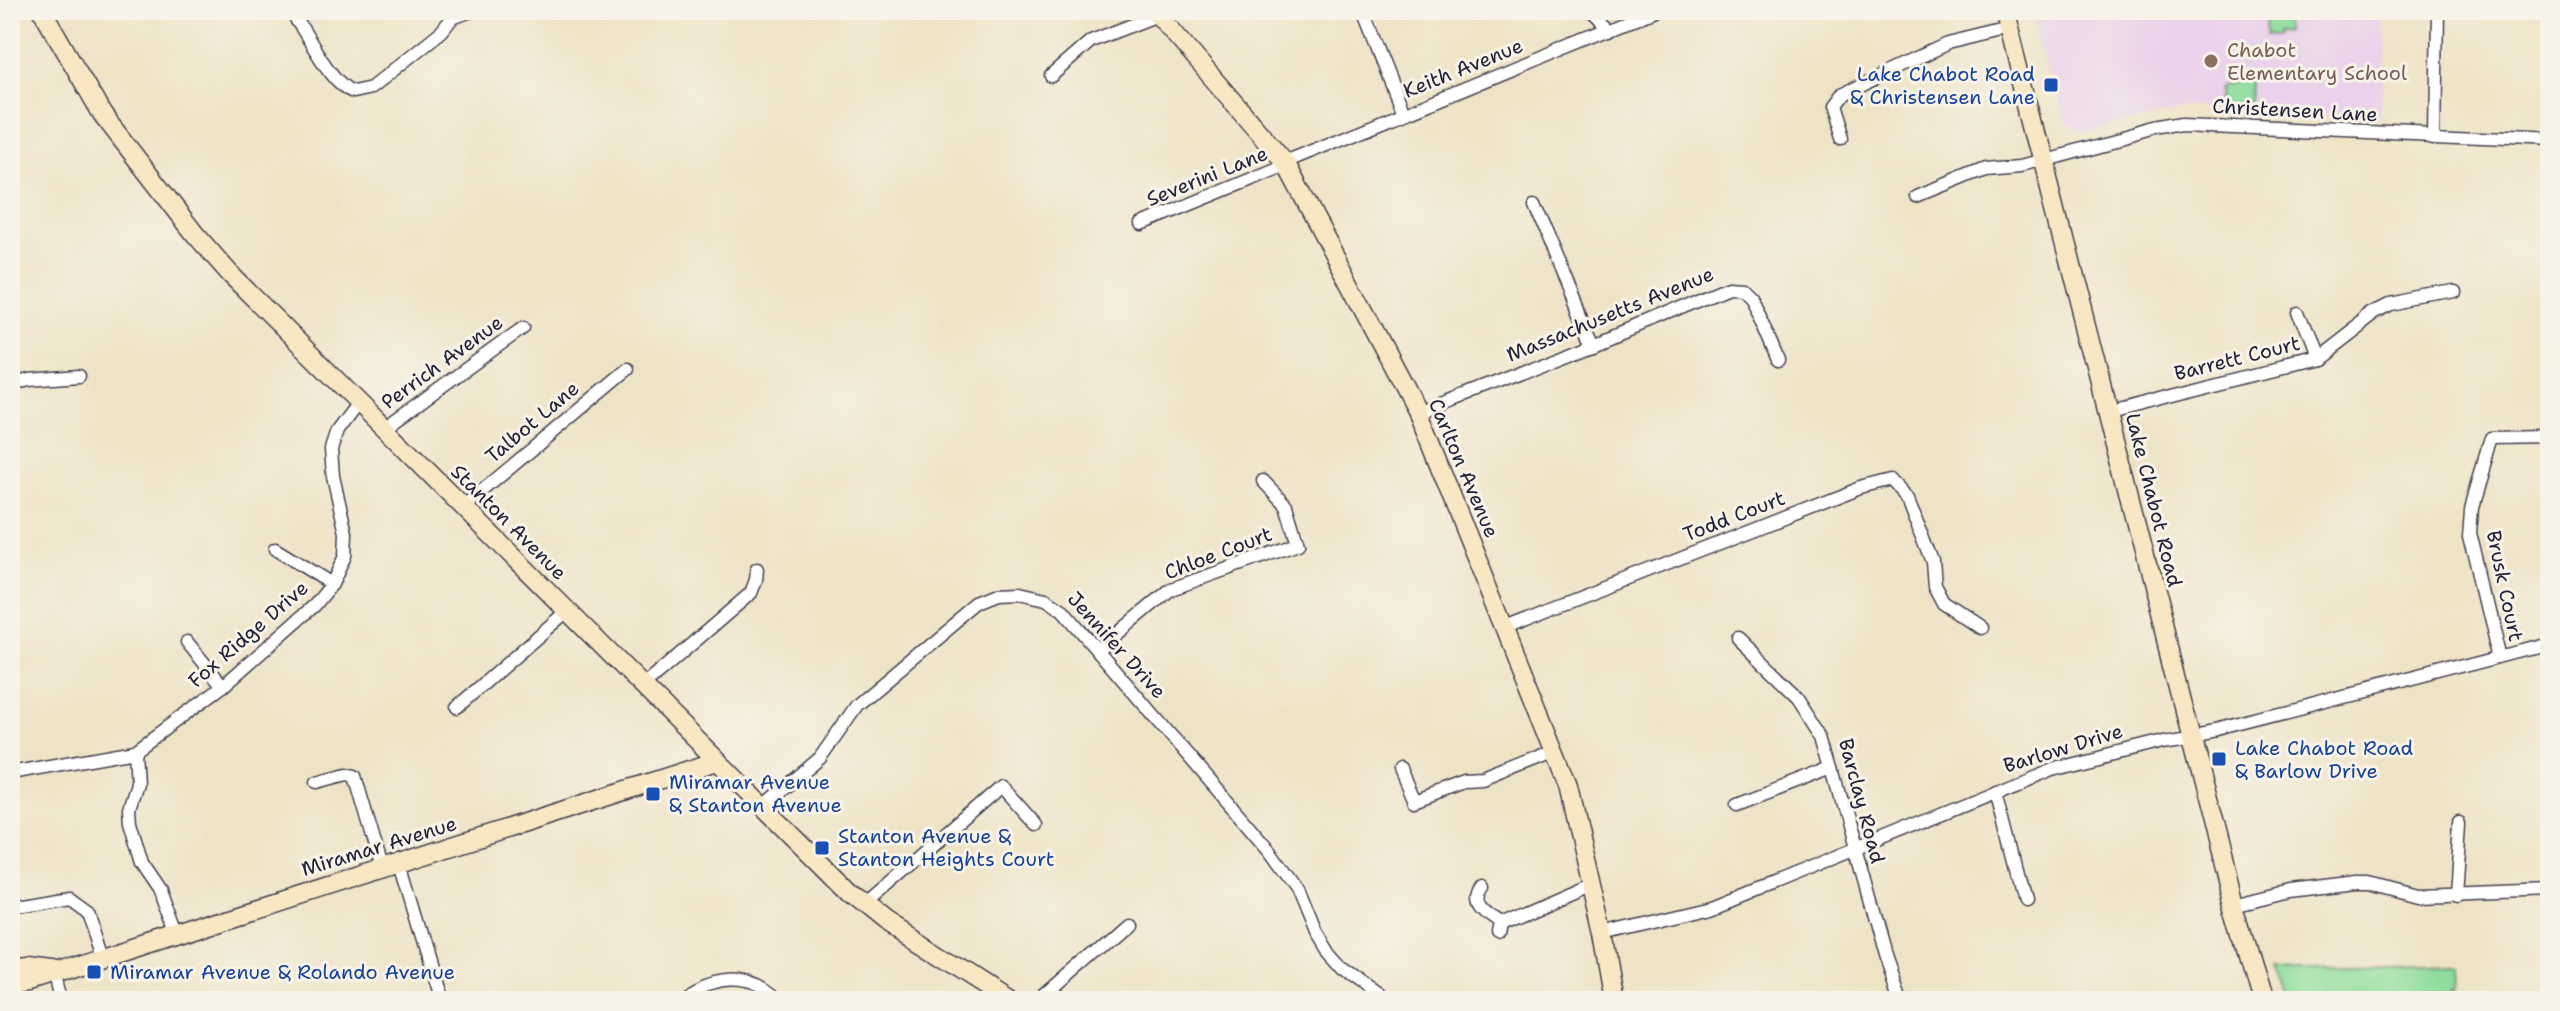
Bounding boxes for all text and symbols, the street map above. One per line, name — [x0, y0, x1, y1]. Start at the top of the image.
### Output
street label: Keith Avenue — [1399, 32, 1527, 104]
place label: Chabot Elementary School — [2227, 37, 2407, 86]
marker: Chabot Elementary School — [2202, 52, 2220, 70]
place label: Lake Chabot Road & Christensen Lane — [1850, 61, 2035, 110]
marker: Lake Chabot Road & Christensen Lane — [2042, 76, 2060, 94]
street label: Christensen Lane — [2212, 93, 2378, 127]
street label: Severini Lane — [1143, 140, 1271, 212]
street label: Massachusetts Avenue — [1503, 261, 1717, 367]
street label: Perrich Avenue — [376, 309, 508, 415]
street label: Barrett Court — [2171, 330, 2303, 386]
street label: Talbot Lane — [480, 375, 584, 469]
street label: Carlton Avenue — [1423, 395, 1505, 541]
street label: Lake Chabot Road — [2120, 410, 2188, 590]
street label: Stanton Avenue — [446, 459, 572, 585]
street label: Todd Court — [1679, 485, 1789, 547]
street label: Chloe Court — [1161, 521, 1275, 585]
street label: Brusk Court — [2481, 528, 2529, 644]
street label: Fox Ridge Drive — [183, 575, 313, 693]
street label: Jennifer Drive — [1062, 586, 1172, 704]
street label: Barlow Drive — [2000, 718, 2126, 778]
place label: Lake Chabot Road & Barlow Drive — [2235, 735, 2414, 784]
street label: Barclay Road — [1833, 736, 1891, 867]
marker: Lake Chabot Road & Barlow Drive — [2210, 750, 2228, 768]
place label: Miramar Avenue & Stanton Avenue — [669, 769, 842, 818]
marker: Miramar Avenue & Stanton Avenue — [644, 785, 662, 803]
street label: Miramar Avenue — [298, 810, 460, 882]
place label: Stanton Avenue & Stanton Heights Court — [838, 823, 1055, 872]
marker: Stanton Avenue & Stanton Heights Court — [813, 839, 831, 857]
place label: Miramar Avenue & Rolando Avenue — [110, 959, 455, 985]
marker: Miramar Avenue & Rolando Avenue — [85, 963, 103, 981]

